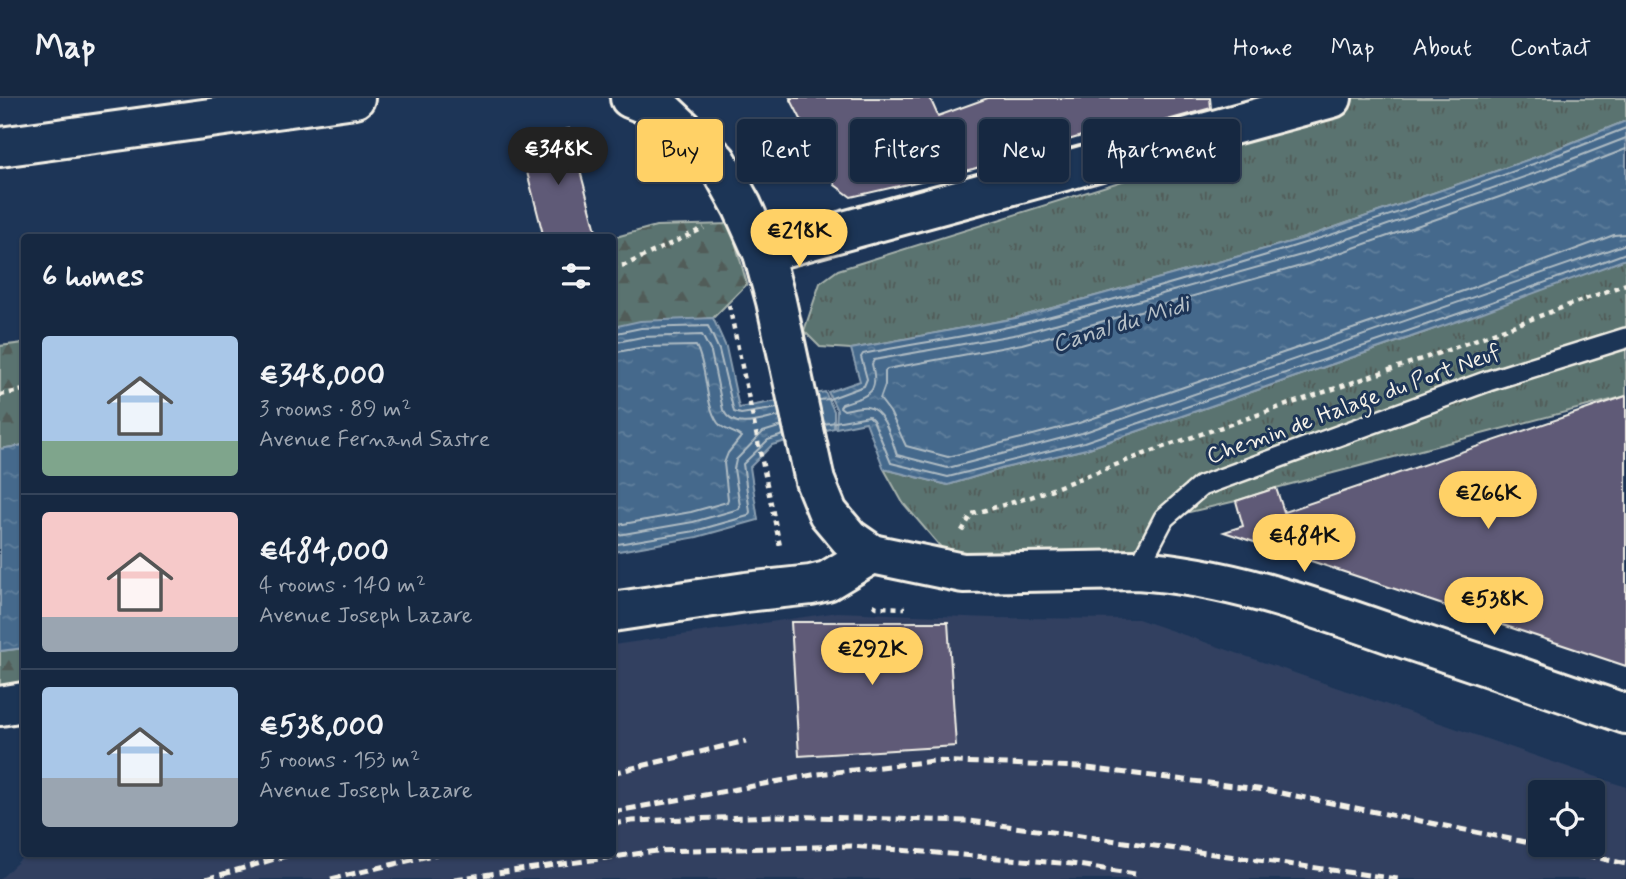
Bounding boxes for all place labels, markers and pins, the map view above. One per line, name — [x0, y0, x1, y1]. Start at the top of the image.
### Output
pin: €348K — [509, 127, 607, 187]
pin: €218K — [750, 209, 848, 269]
pin: €266K — [1439, 472, 1537, 531]
pin: €484K — [1255, 514, 1353, 574]
pin: €538K — [1445, 578, 1543, 637]
pin: €292K — [823, 628, 921, 687]

